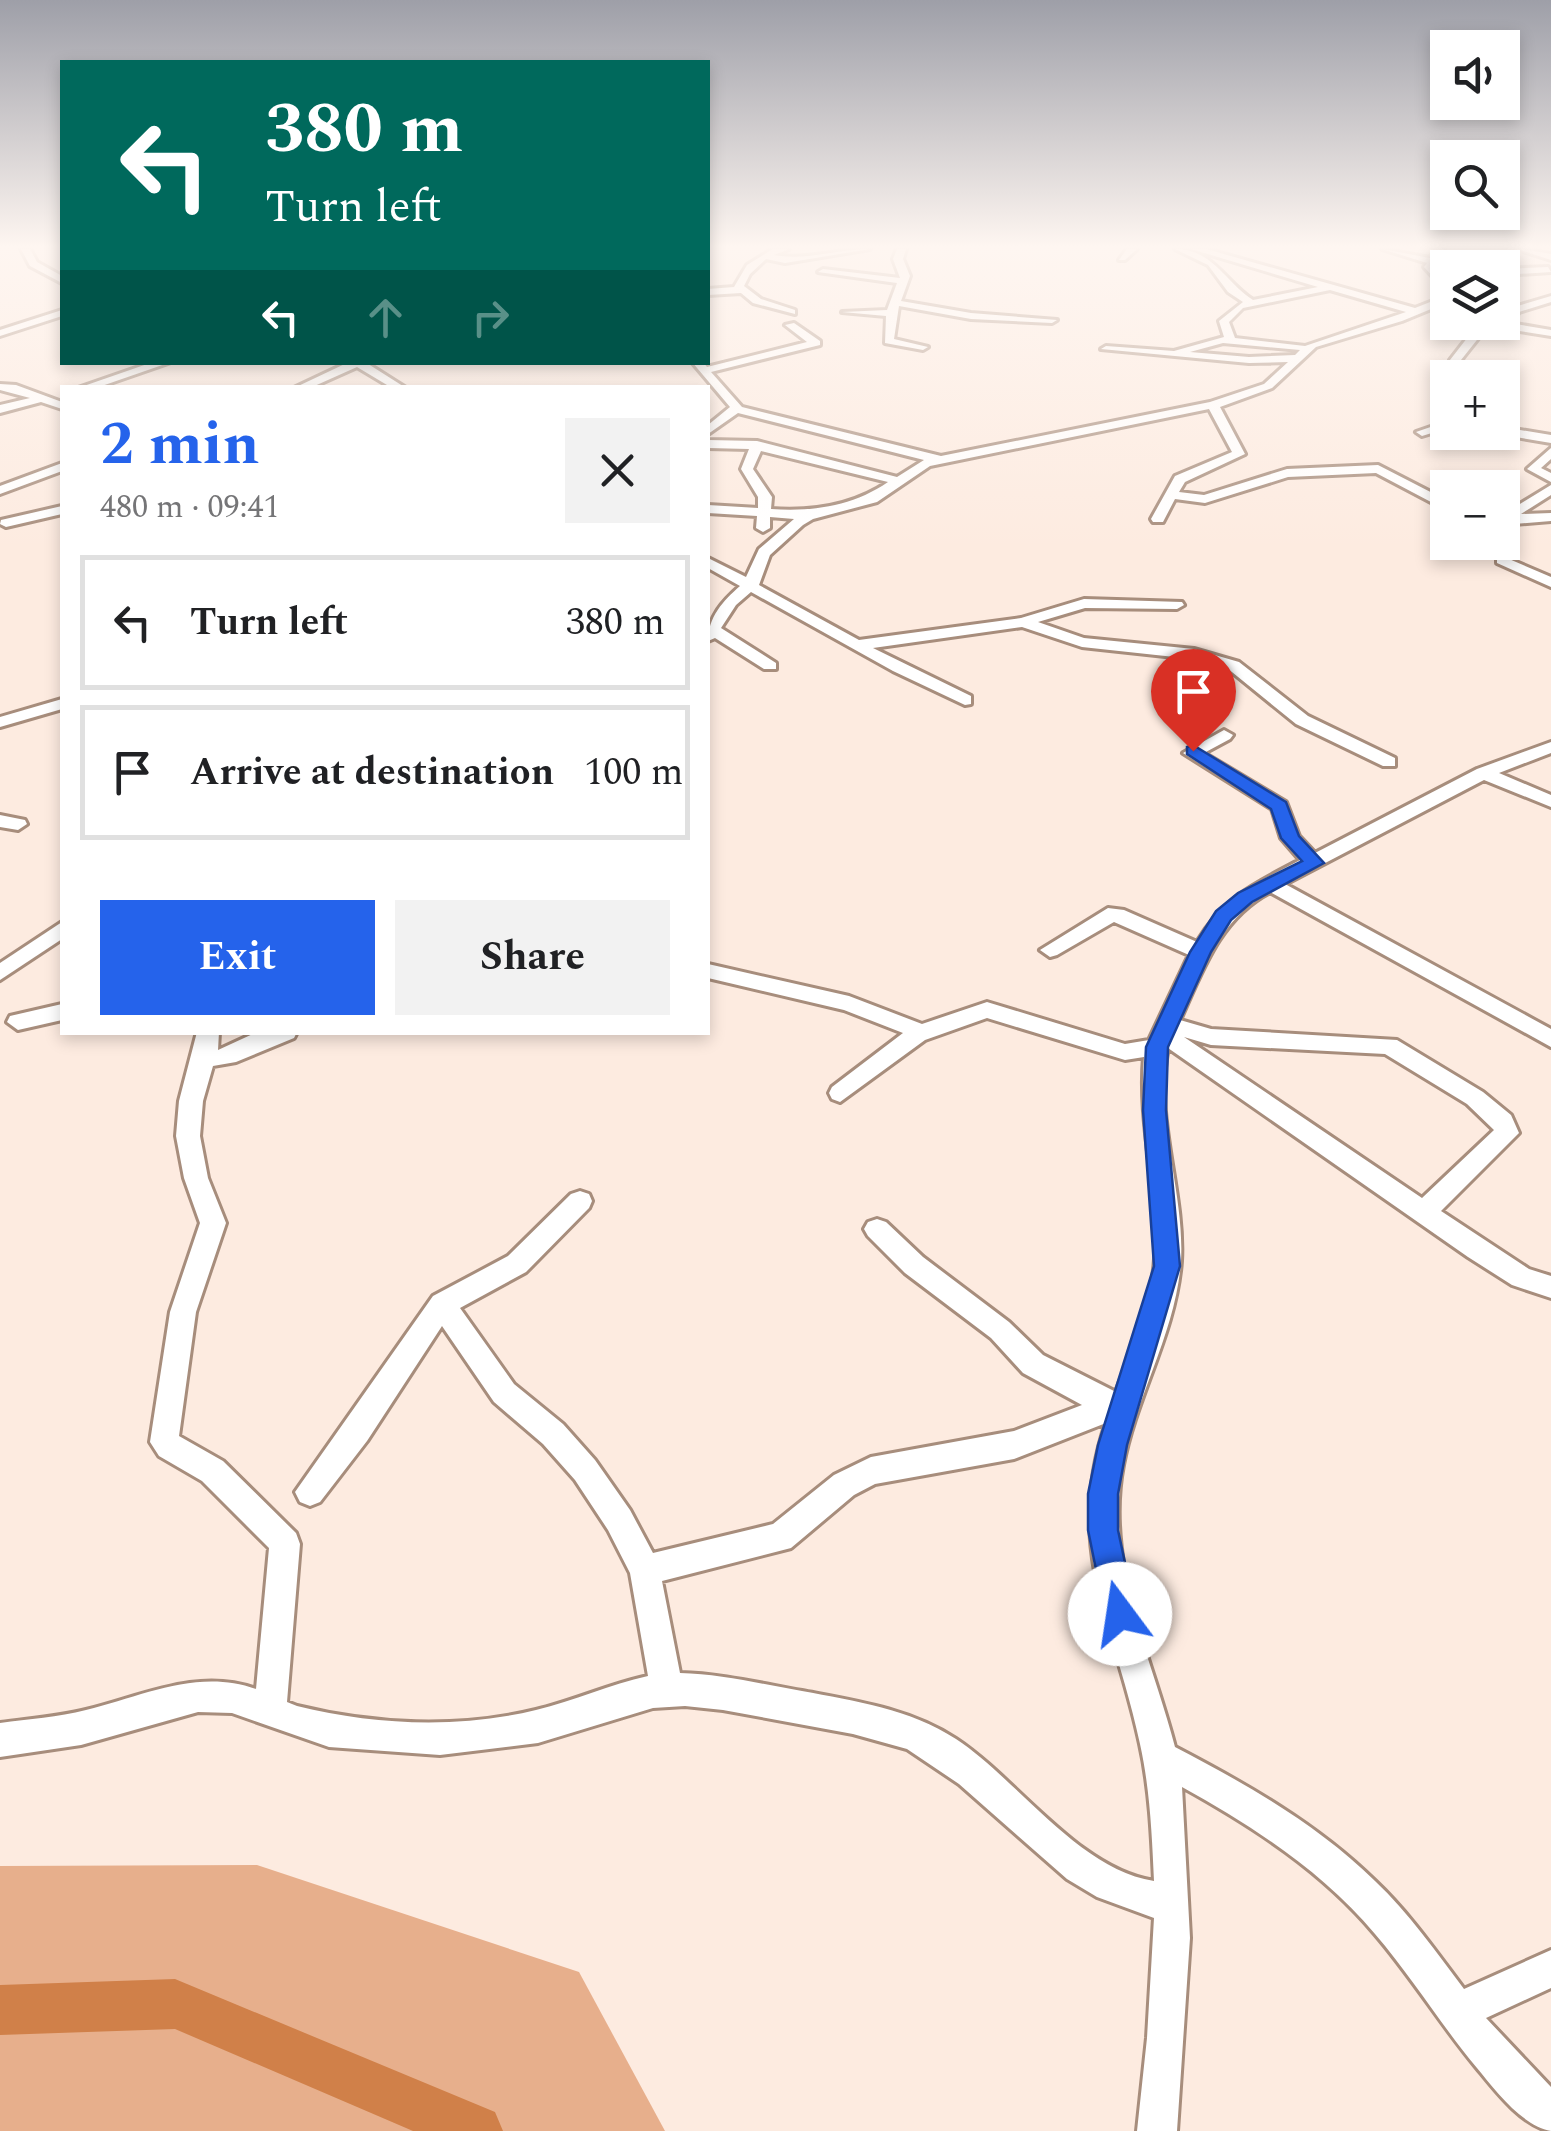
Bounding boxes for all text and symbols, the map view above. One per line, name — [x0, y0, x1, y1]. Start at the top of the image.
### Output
map controls — [1430, 30, 1520, 560]
button: sound — [1430, 30, 1520, 120]
text: 380 m — [265, 77, 463, 183]
icon: left — [100, 100, 230, 230]
button: search — [1430, 140, 1520, 230]
text: Turn left — [265, 173, 442, 242]
button: layers — [1430, 250, 1520, 340]
icon: left — [253, 290, 308, 345]
icon: ahead — [358, 290, 413, 345]
icon: right — [463, 290, 518, 345]
button: + — [1430, 360, 1520, 450]
text: 2 min — [100, 399, 260, 491]
button: close — [565, 418, 670, 523]
button: − — [1430, 470, 1520, 560]
text: 480 m · 09:41 — [100, 483, 280, 532]
text: Turn left — [190, 594, 348, 652]
text: 380 m — [566, 594, 665, 652]
icon: left — [105, 595, 160, 650]
pin — [1151, 649, 1236, 752]
icon: arrive — [1166, 664, 1221, 719]
text: Arrive at destination — [190, 744, 554, 802]
text: 100 m — [584, 744, 683, 802]
icon: arrive — [105, 745, 160, 800]
button: Exit — [100, 900, 375, 1015]
button: Share — [395, 900, 670, 1015]
position arrow — [1068, 1562, 1172, 1666]

